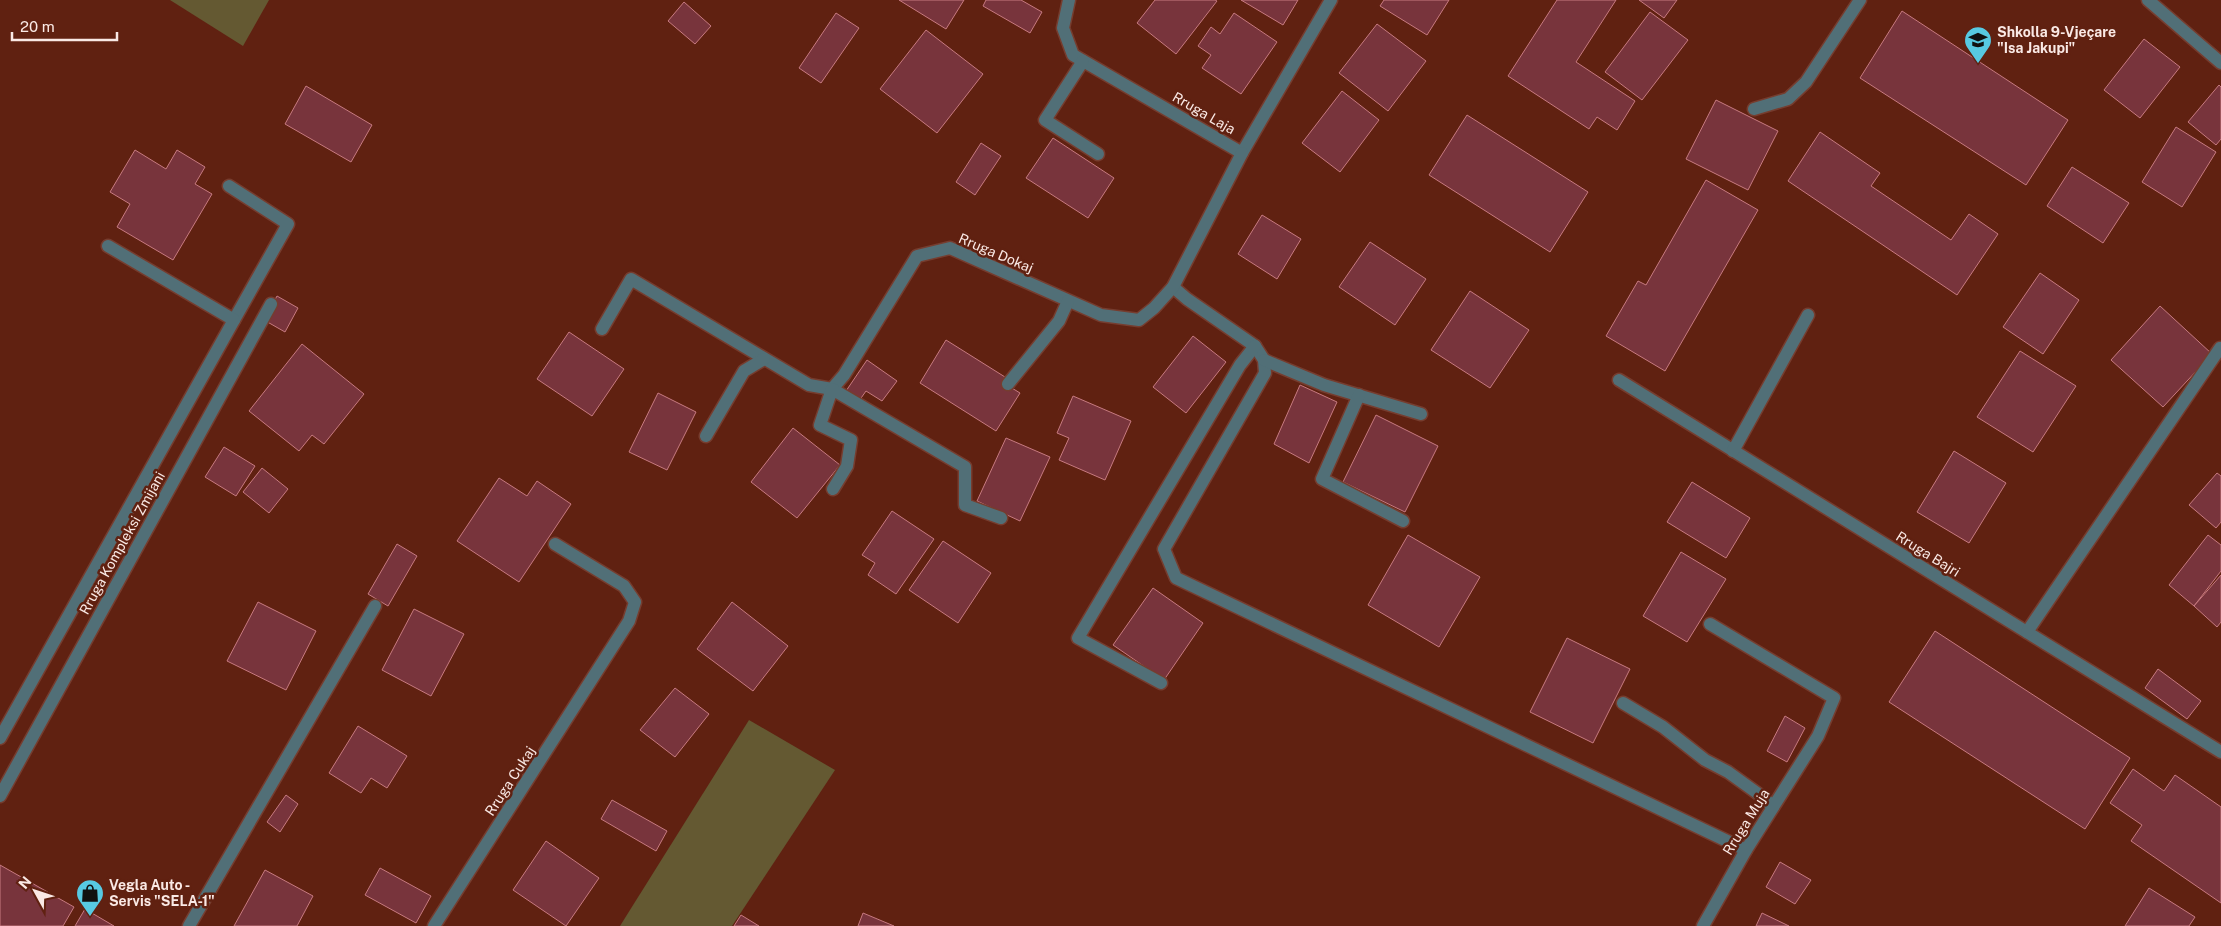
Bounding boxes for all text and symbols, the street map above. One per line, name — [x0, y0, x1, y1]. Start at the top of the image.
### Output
scale bar — [12, 10, 118, 42]
text: 20 m — [20, 18, 55, 35]
place label: Shkolla 9-Vjeçare "Isa Jakupi" — [1997, 24, 2116, 56]
school or university icon: Shkolla 9-Vjeçare "Isa Jakupi" — [1963, 25, 1993, 64]
street label: Rruga Laja — [1170, 89, 1238, 137]
street label: Rruga Dokaj — [956, 230, 1036, 276]
street label: Rruga Kompleksi Zmijani — [76, 469, 168, 617]
street label: Rruga Bajri — [1893, 528, 1963, 580]
street label: Rruga Cukaj — [482, 743, 538, 819]
street label: Rruga Muja — [1719, 786, 1773, 858]
north arrow — [10, 866, 60, 916]
text: N — [15, 873, 35, 892]
place label: Vegla Auto - Servis "SELA-1" — [109, 877, 215, 909]
shop icon: Vegla Auto - Servis "SELA-1" — [75, 878, 105, 917]

